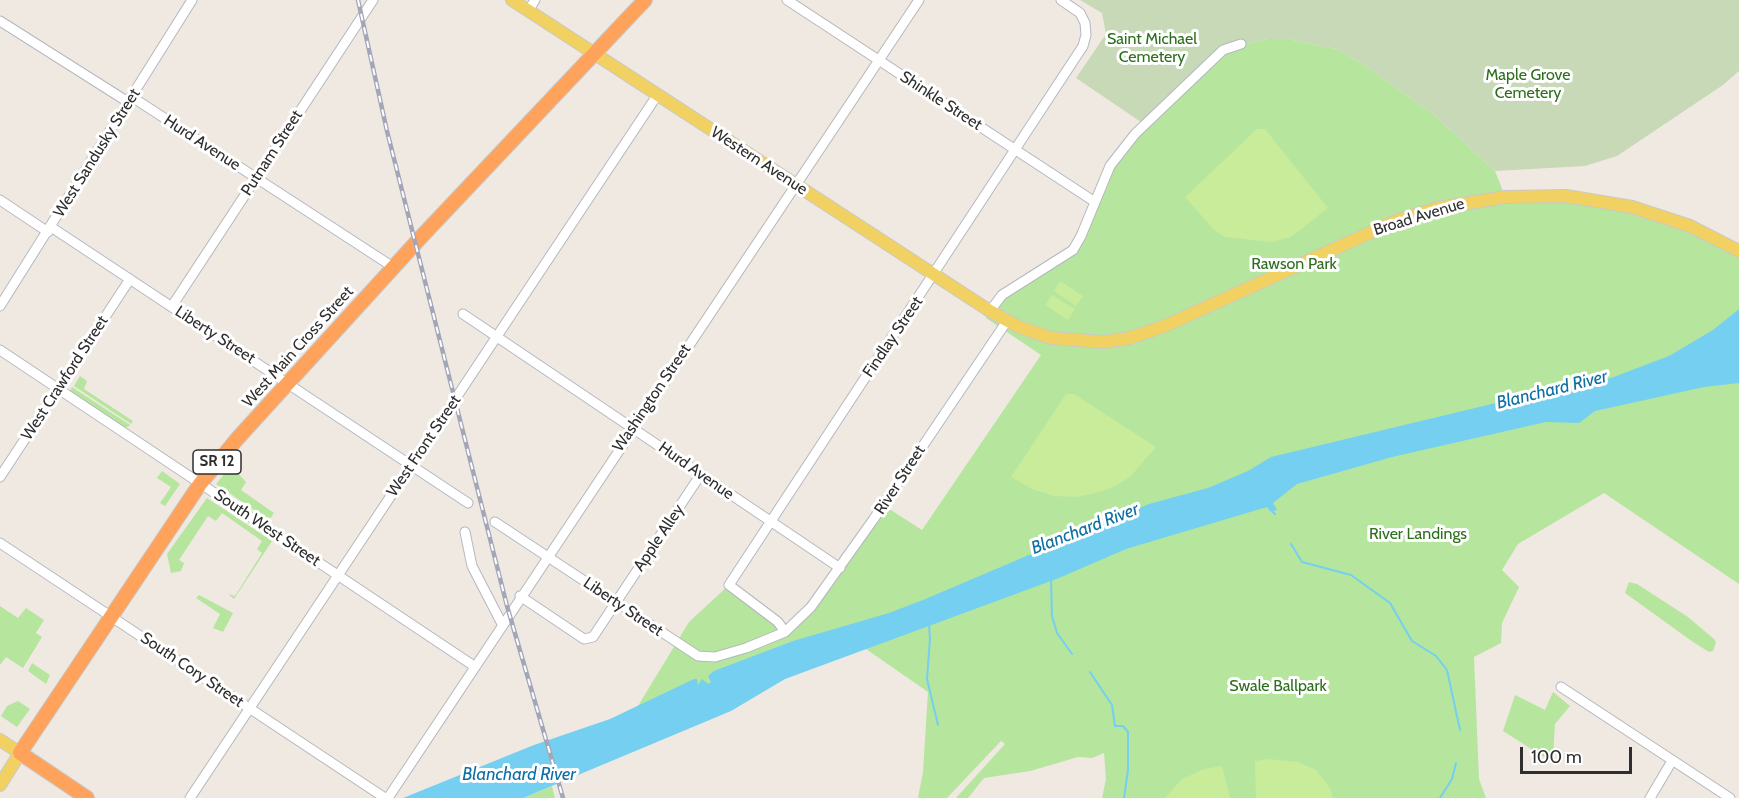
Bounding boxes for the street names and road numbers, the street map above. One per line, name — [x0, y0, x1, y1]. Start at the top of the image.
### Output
street label: Shinkle Street — [896, 67, 986, 135]
street label: West Sandusky Street — [50, 85, 144, 221]
street label: Putnam Street — [237, 107, 307, 199]
street label: Hurd Avenue — [160, 111, 244, 175]
street label: Western Avenue — [707, 123, 811, 199]
street label: Broad Avenue — [1371, 194, 1467, 240]
street label: West Main Cross Street — [239, 283, 357, 411]
street label: Findlay Street — [859, 293, 927, 381]
street label: Liberty Street — [171, 302, 259, 368]
street label: West Crawford Street — [18, 312, 112, 444]
street label: Washington Street — [609, 341, 695, 455]
street label: West Front Street — [383, 391, 465, 501]
street label: Hurd Avenue — [655, 438, 737, 504]
street label: River Street — [871, 442, 929, 518]
road number: SR 12 — [193, 450, 241, 474]
street label: South West Street — [210, 485, 324, 571]
street label: Apple Alley — [630, 501, 688, 575]
street label: Liberty Street — [580, 573, 666, 641]
street label: South Cory Street — [137, 628, 247, 712]

